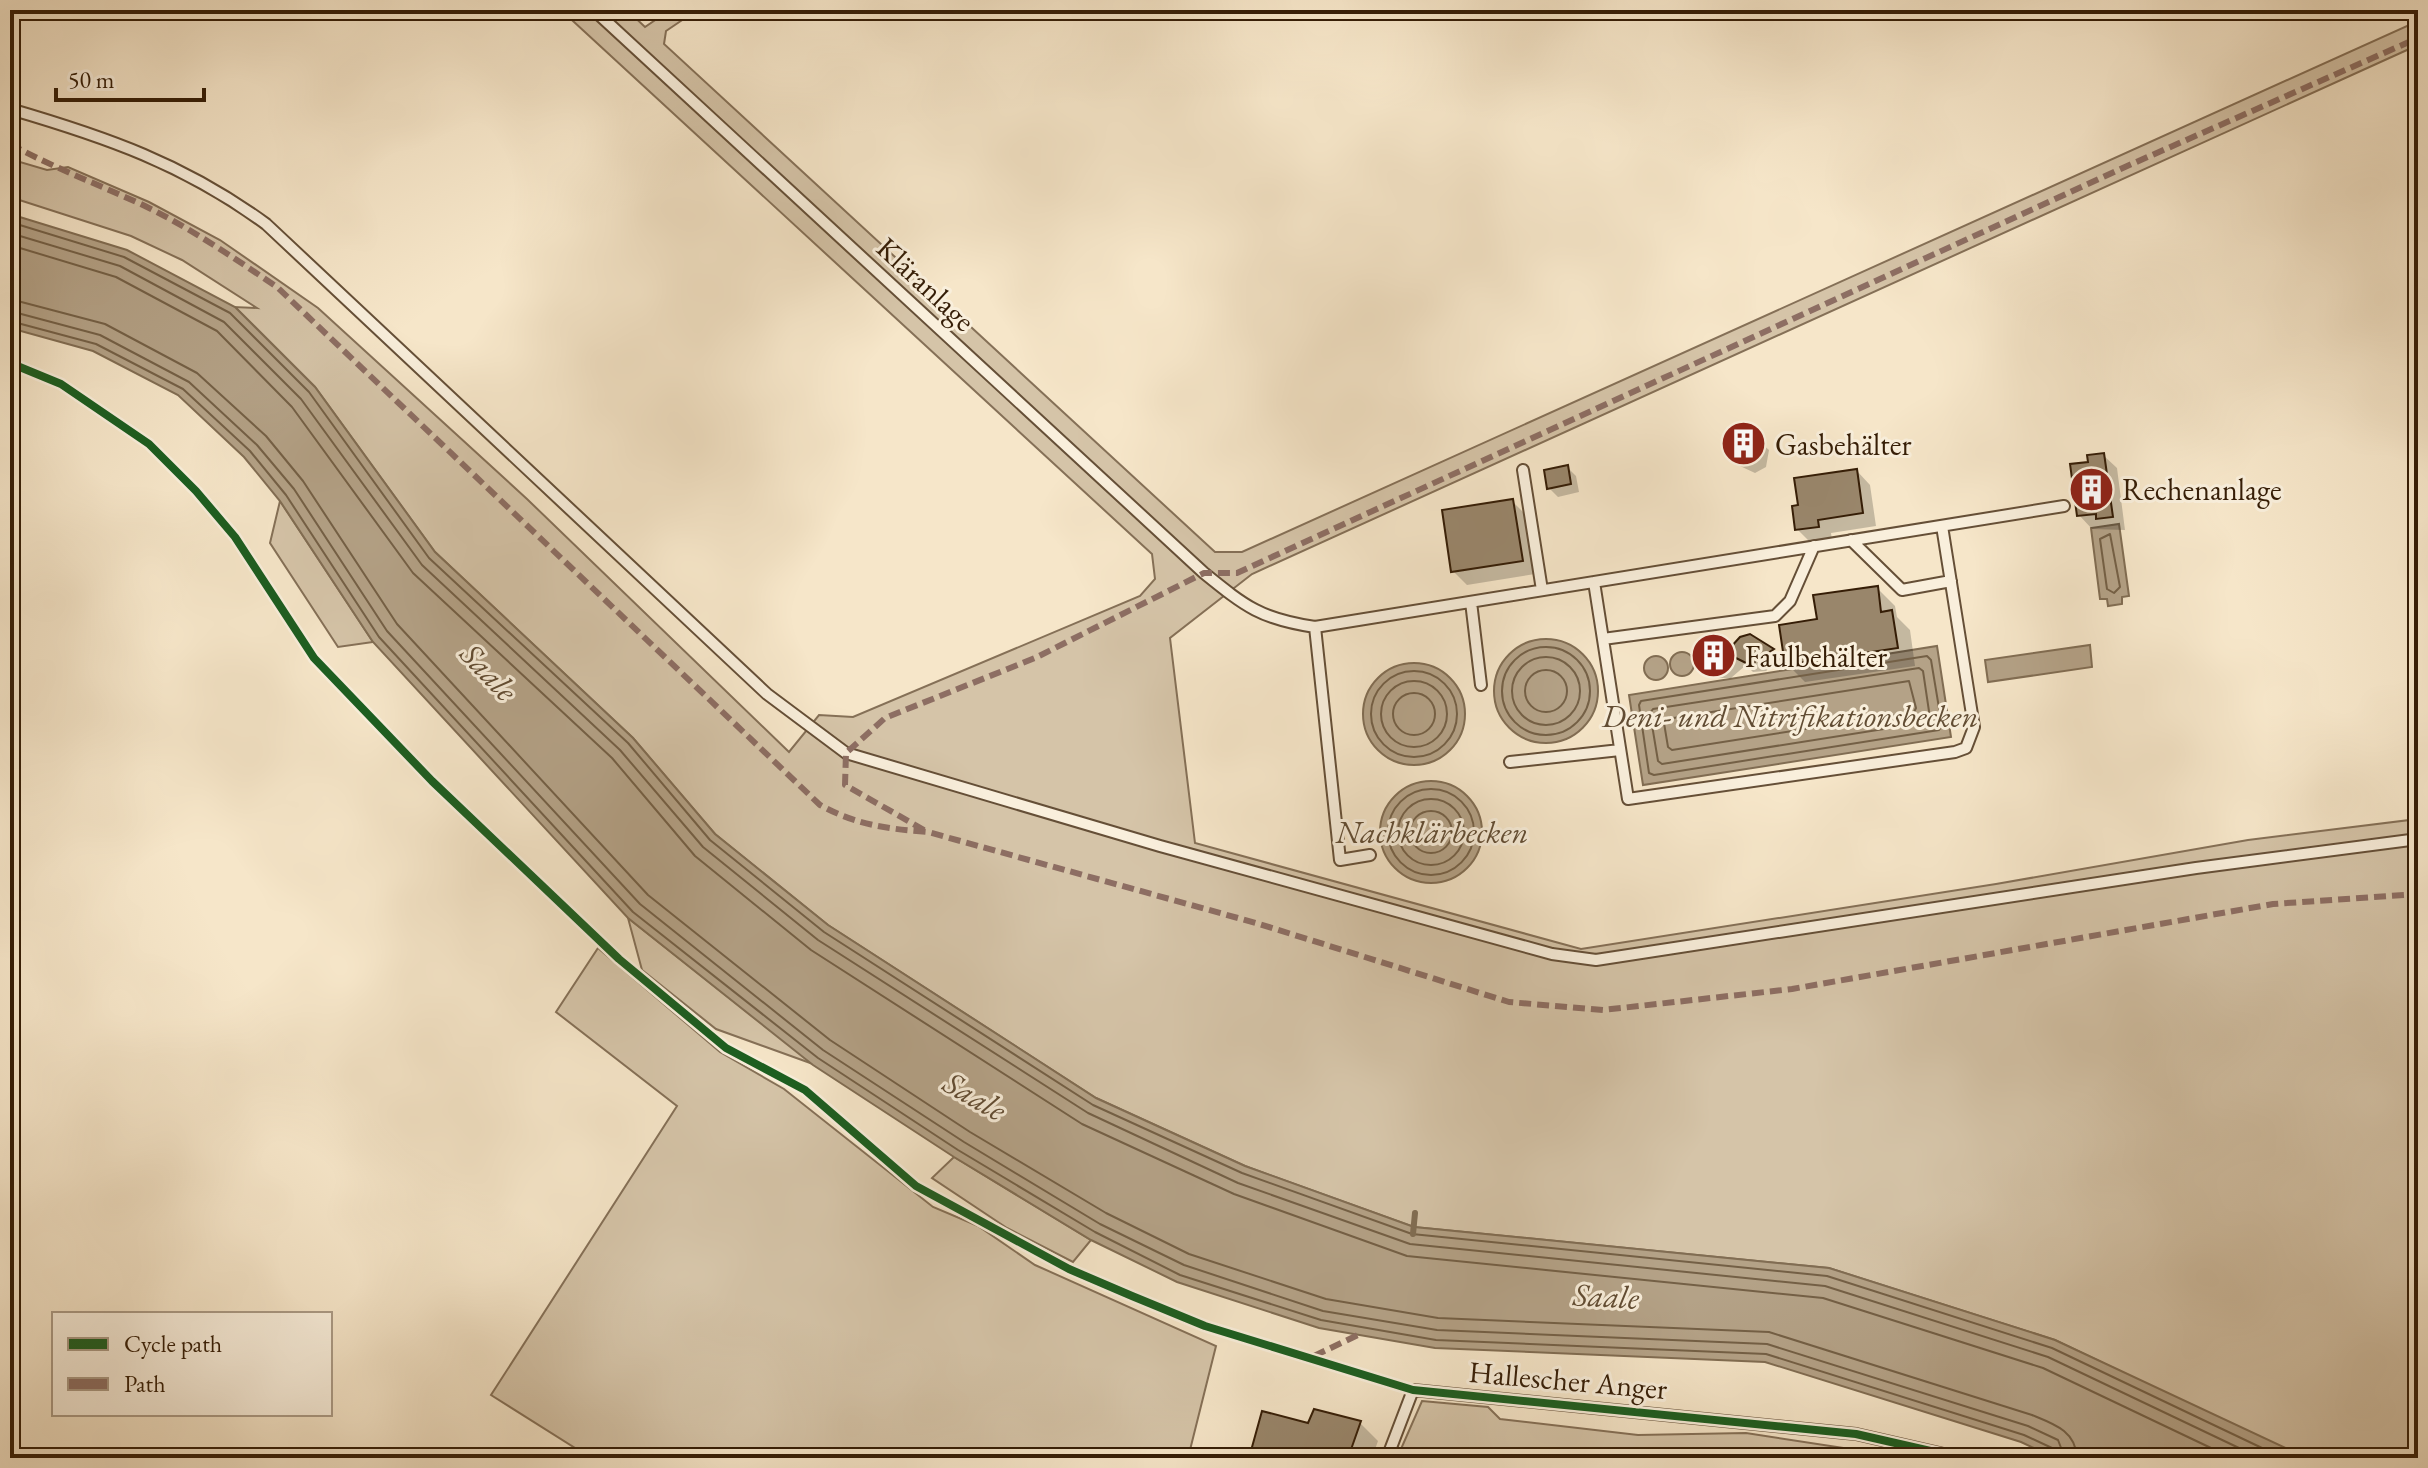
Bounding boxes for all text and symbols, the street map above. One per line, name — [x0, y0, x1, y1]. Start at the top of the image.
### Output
scale bar — [56, 52, 204, 102]
text: 50 m — [68, 64, 115, 95]
street label: Kläranlage — [868, 228, 984, 340]
building icon: Gasbehälter — [1720, 420, 1768, 468]
place label: Gasbehälter — [1775, 425, 1911, 464]
building icon: Rechenanlage — [2067, 465, 2115, 513]
place label: Rechenanlage — [2122, 470, 2282, 509]
building icon: Faulbehälter — [1690, 632, 1738, 680]
water label: Saale — [451, 633, 528, 711]
place label: Faulbehälter — [1745, 637, 1887, 676]
water label: Deni- und Nitrifikationsbecken — [1601, 695, 1978, 737]
water label: Nachklärbecken — [1335, 811, 1528, 853]
water label: Saale — [935, 1061, 1015, 1131]
water label: Saale — [1571, 1273, 1641, 1319]
legend — [52, 1312, 332, 1416]
text: Cycle path — [124, 1328, 222, 1359]
street label: Hallescher Anger — [1467, 1352, 1669, 1408]
text: Path — [124, 1368, 166, 1399]

